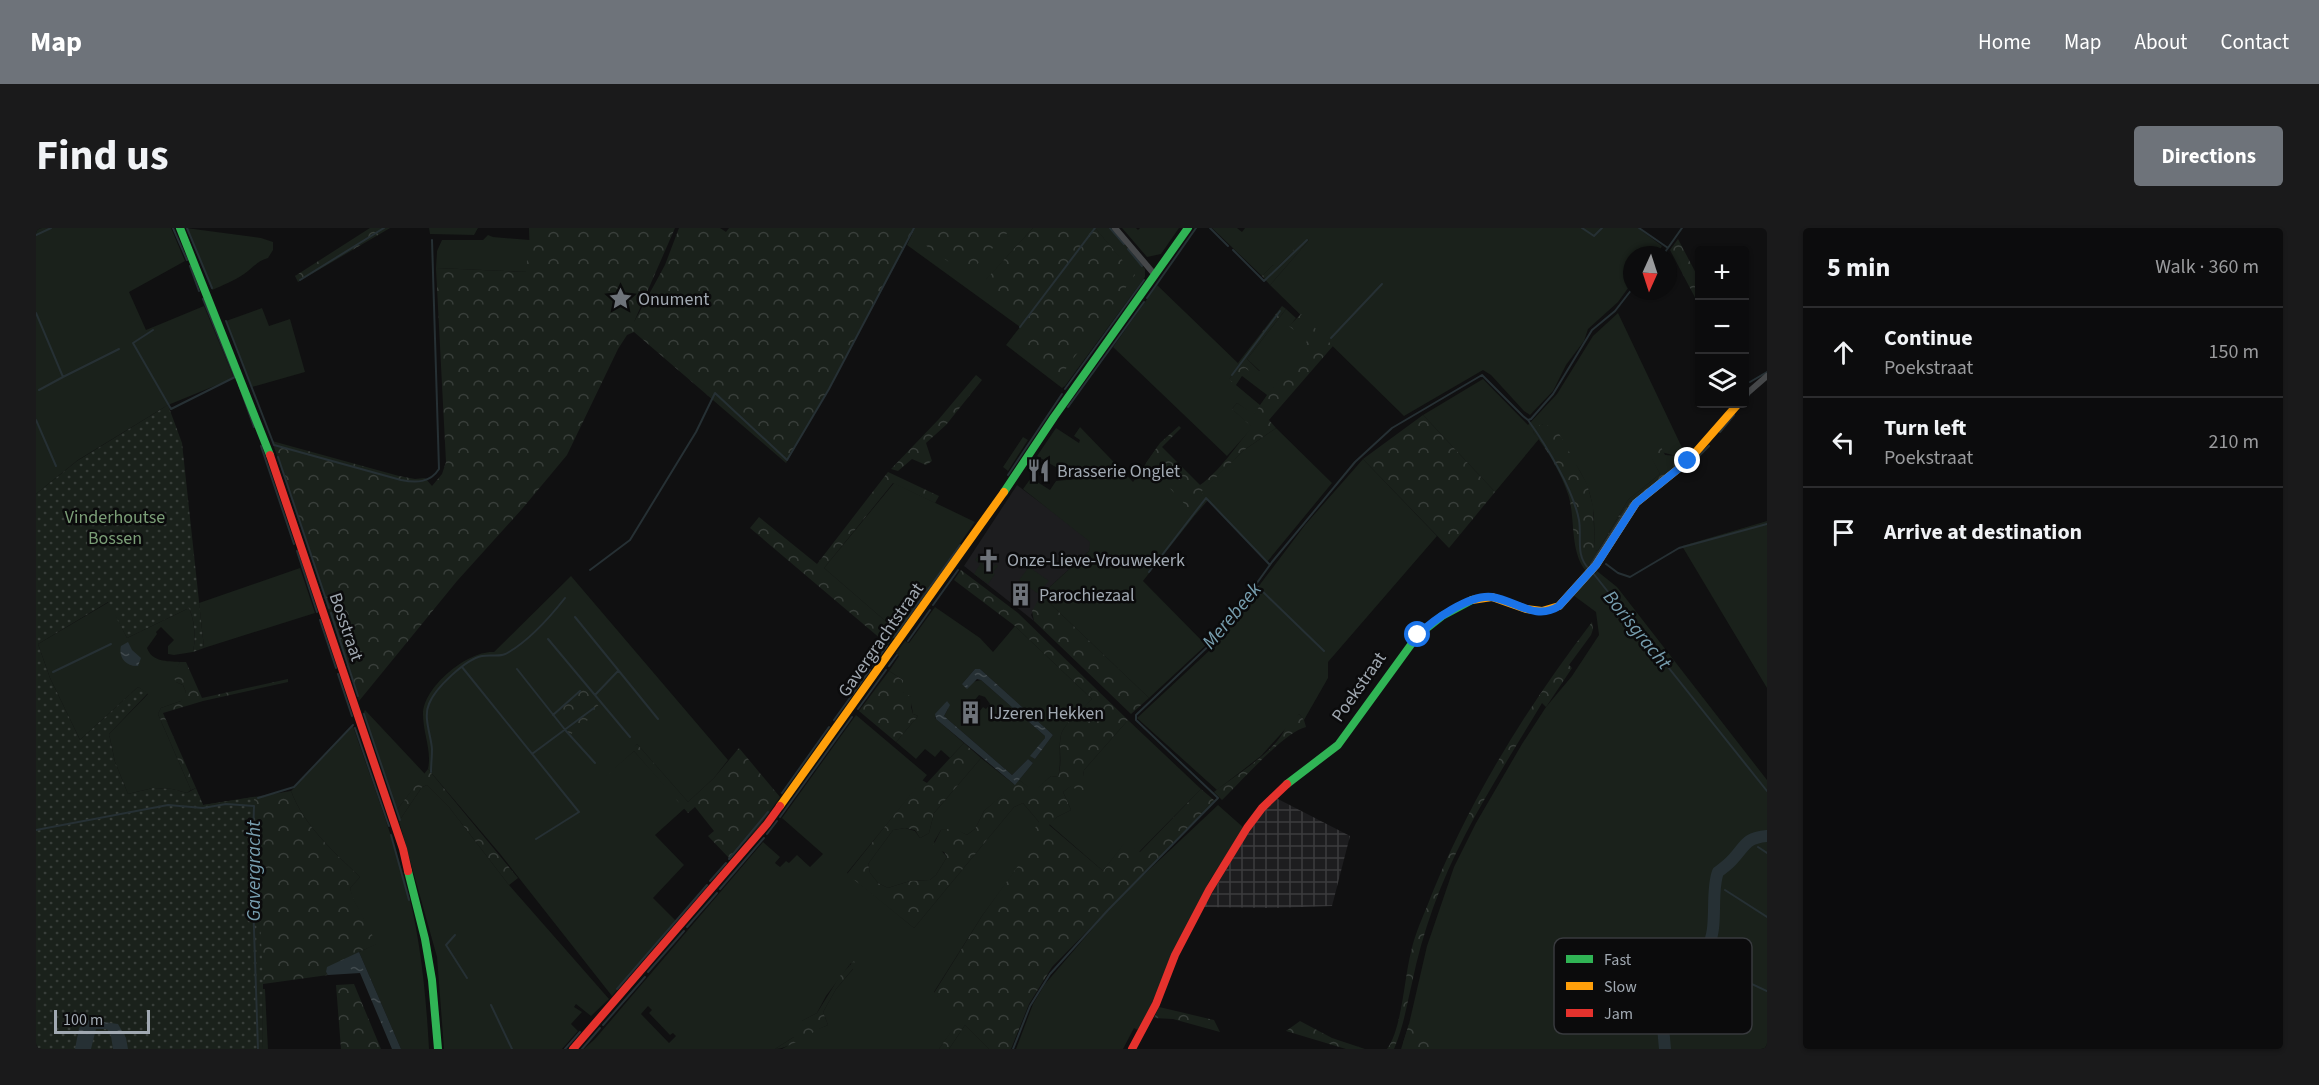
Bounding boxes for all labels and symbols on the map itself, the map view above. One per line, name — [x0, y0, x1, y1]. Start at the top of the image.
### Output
north arrow — [1623, 246, 1677, 300]
place icon: Onument — [607, 286, 633, 312]
place label: Onument — [638, 287, 709, 312]
route end — [1674, 447, 1700, 473]
restaurant icon: Brasserie Onglet — [1026, 458, 1052, 484]
place label: Brasserie Onglet — [1057, 459, 1180, 484]
park label: Vinderhoutse Bossen — [65, 505, 165, 551]
church icon: Onze-Lieve-Vrouwekerk — [976, 547, 1002, 573]
place label: Onze-Lieve-Vrouwekerk — [1007, 548, 1185, 573]
water label: Merebeek — [1196, 576, 1269, 655]
street label: Gavergrachtstraat — [832, 578, 930, 702]
building icon: Parochiezaal — [1008, 582, 1034, 608]
place label: Parochiezaal — [1039, 583, 1135, 608]
water label: Borisgracht — [1596, 584, 1678, 676]
street label: Bosstraat — [323, 589, 369, 665]
route start — [1404, 621, 1430, 647]
street label: Poekstraat — [1326, 647, 1392, 727]
building icon: IJzeren Hekken — [958, 700, 984, 726]
place label: IJzeren Hekken — [989, 701, 1104, 726]
water label: Gavergracht — [240, 820, 268, 922]
legend — [1554, 938, 1752, 1034]
text: Fast — [1604, 949, 1632, 971]
text: Slow — [1604, 976, 1637, 998]
text: Jam — [1604, 1003, 1633, 1025]
scale bar — [54, 1007, 150, 1034]

